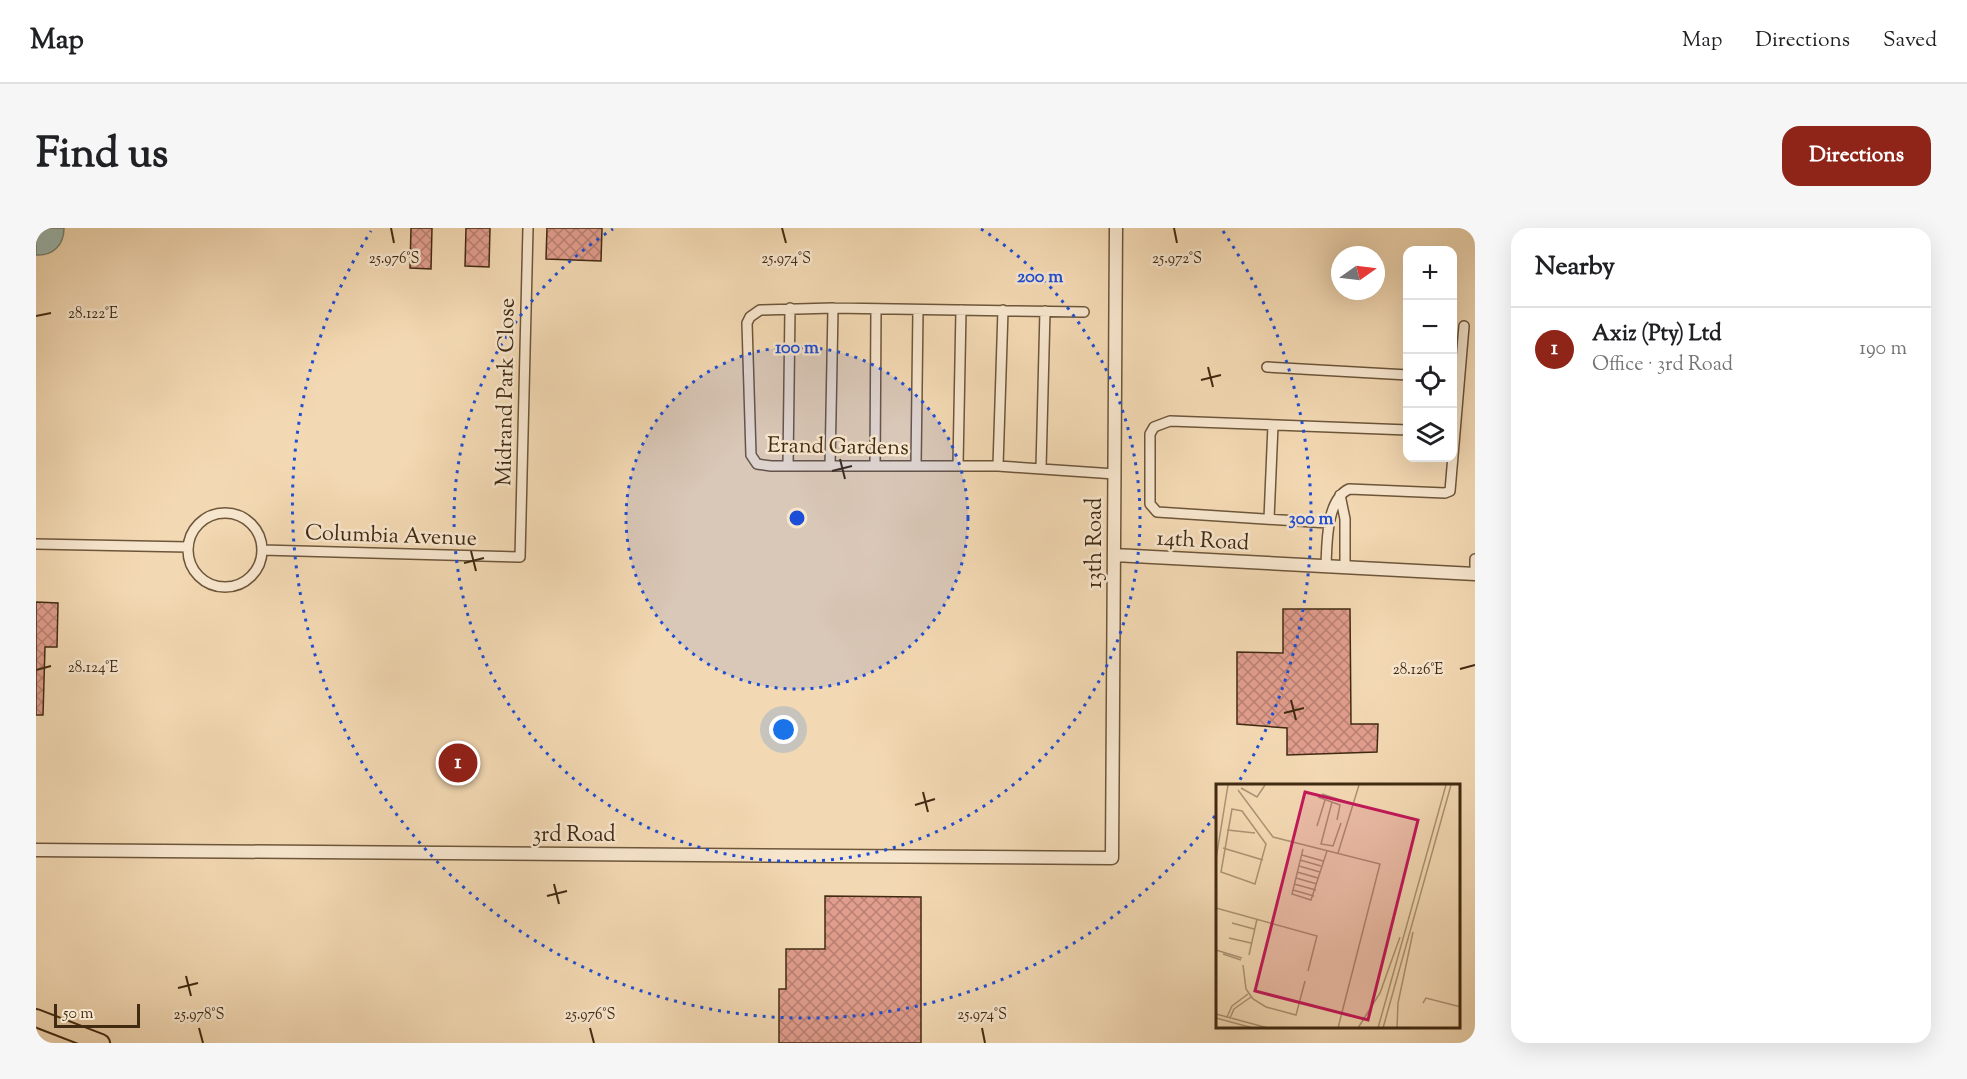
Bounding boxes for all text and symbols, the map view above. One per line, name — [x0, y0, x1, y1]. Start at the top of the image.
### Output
text: Map — [30, 21, 84, 61]
text: Map — [1682, 26, 1722, 56]
text: Directions — [1755, 26, 1850, 56]
text: Saved — [1883, 26, 1937, 56]
text: Find us — [36, 126, 168, 186]
button: Directions — [1782, 126, 1931, 186]
north arrow — [1331, 246, 1385, 300]
map controls — [1403, 246, 1457, 462]
button: + — [1403, 246, 1457, 300]
text: 25.976°S — [369, 249, 419, 270]
text: 25.974°S — [761, 249, 811, 270]
text: 25.972°S — [1152, 249, 1202, 270]
text: Nearby — [1535, 249, 1615, 286]
text: 200 m — [1017, 265, 1063, 291]
street label: Midrand Park Close — [489, 298, 525, 486]
button: − — [1403, 300, 1457, 354]
text: 28.122°E — [68, 304, 118, 325]
text: Axiz (Pty) Ltd — [1592, 319, 1722, 351]
text: 1 — [1551, 335, 1558, 364]
text: 190 m — [1859, 335, 1907, 364]
text: 100 m — [775, 336, 819, 362]
text: Office · 3rd Road — [1592, 351, 1733, 380]
button: locate — [1403, 354, 1457, 408]
button: layers — [1403, 408, 1457, 462]
street label: Erand Gardens — [767, 431, 909, 465]
street label: 13th Road — [1080, 498, 1112, 588]
text: 300 m — [1289, 507, 1334, 533]
centre of rings — [787, 508, 807, 528]
street label: Columbia Avenue — [304, 518, 478, 556]
street label: 14th Road — [1156, 524, 1250, 560]
text: 28.124°E — [68, 658, 118, 679]
text: 28.126°E — [1393, 660, 1443, 681]
your location — [769, 715, 798, 744]
pin: 1 — [438, 740, 478, 786]
inset map — [1216, 784, 1460, 1028]
street label: 3rd Road — [532, 820, 616, 852]
scale bar — [54, 1001, 140, 1028]
text: 50 m — [63, 1003, 94, 1026]
text: 25.978°S — [174, 1005, 224, 1026]
text: 25.976°S — [565, 1005, 615, 1026]
text: 25.974°S — [957, 1005, 1007, 1026]

